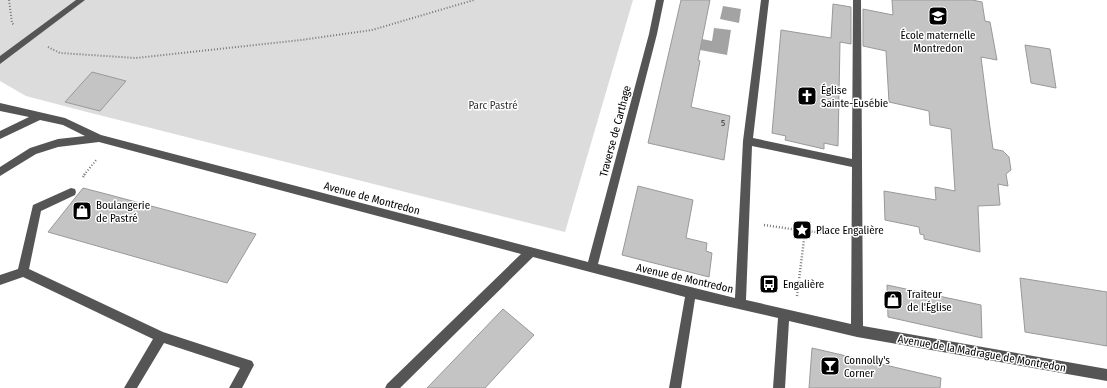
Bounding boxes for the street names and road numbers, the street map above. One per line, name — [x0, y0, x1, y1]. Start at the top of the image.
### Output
street label: Traverse de Carthage — [597, 84, 634, 178]
street label: Avenue de Montredon — [322, 179, 421, 218]
street label: Avenue de Montredon — [635, 261, 735, 296]
street label: Avenue de la Madrague de Montredon — [897, 332, 1067, 375]

